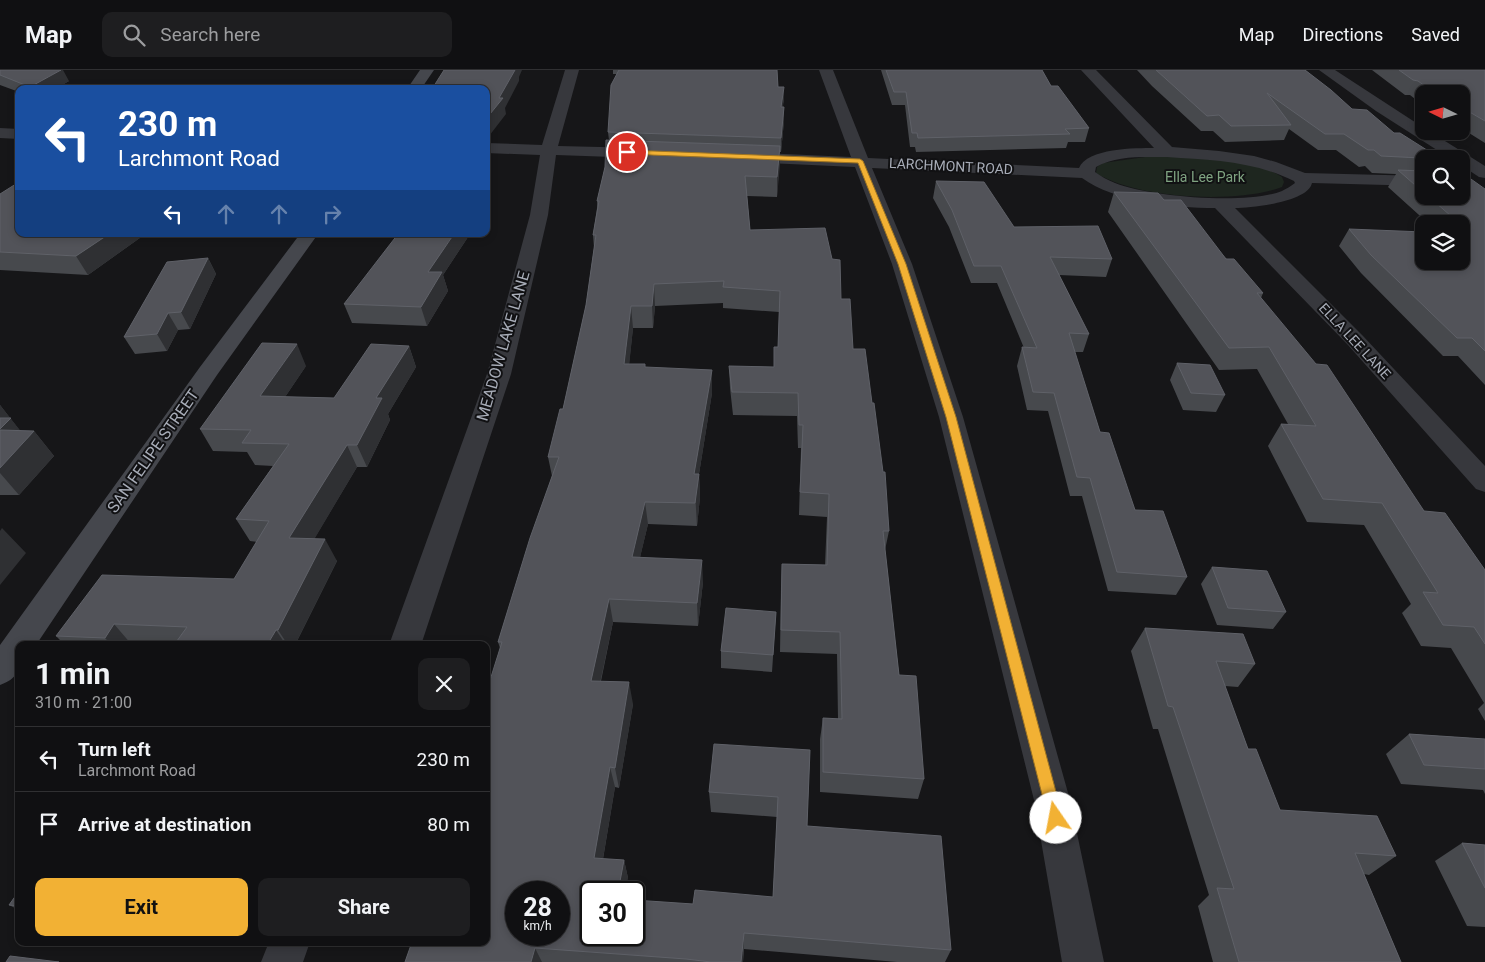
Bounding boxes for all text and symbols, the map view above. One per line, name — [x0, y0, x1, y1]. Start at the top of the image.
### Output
search box — [102, 12, 452, 57]
text: Map — [25, 21, 72, 49]
icon: search — [120, 21, 148, 49]
text: Search here — [160, 23, 260, 46]
text: Map — [1239, 24, 1274, 45]
text: Directions — [1302, 24, 1383, 45]
text: Saved — [1411, 24, 1460, 45]
north arrow — [1415, 85, 1470, 140]
map controls — [1415, 85, 1470, 270]
text: 230 m — [118, 104, 217, 145]
icon: left — [35, 105, 100, 170]
pin — [606, 131, 648, 173]
icon: arrive — [613, 138, 641, 166]
text: Larchmont Road — [118, 146, 280, 171]
button: search — [1415, 150, 1470, 205]
street label: LARCHMONT ROAD — [889, 155, 1013, 177]
park label: Ella Lee Park — [1165, 169, 1246, 185]
icon: left — [159, 200, 187, 228]
icon: ahead — [212, 200, 240, 228]
icon: ahead — [265, 200, 293, 228]
icon: right — [318, 200, 346, 228]
button: layers — [1415, 215, 1470, 270]
street label: MEADOW LAKE LANE — [472, 269, 534, 423]
street label: ELLA LEE LANE — [1316, 300, 1394, 382]
street label: SAN FELIPE STREET — [103, 385, 203, 516]
text: 1 min — [35, 656, 110, 691]
button: close — [418, 658, 470, 710]
text: 310 m · 21:00 — [35, 693, 132, 712]
text: Turn left — [78, 738, 151, 761]
icon: left — [35, 745, 63, 773]
text: 230 m — [417, 748, 470, 771]
text: Larchmont Road — [78, 761, 196, 780]
position arrow — [1029, 791, 1081, 843]
icon: arrive — [35, 810, 63, 838]
text: Arrive at destination — [78, 813, 251, 836]
text: 80 m — [427, 813, 470, 836]
button: Exit — [35, 878, 248, 936]
button: Share — [258, 878, 470, 936]
speed limit sign: 30 — [580, 881, 645, 946]
text: 28 — [523, 893, 552, 922]
text: km/h — [523, 919, 552, 933]

